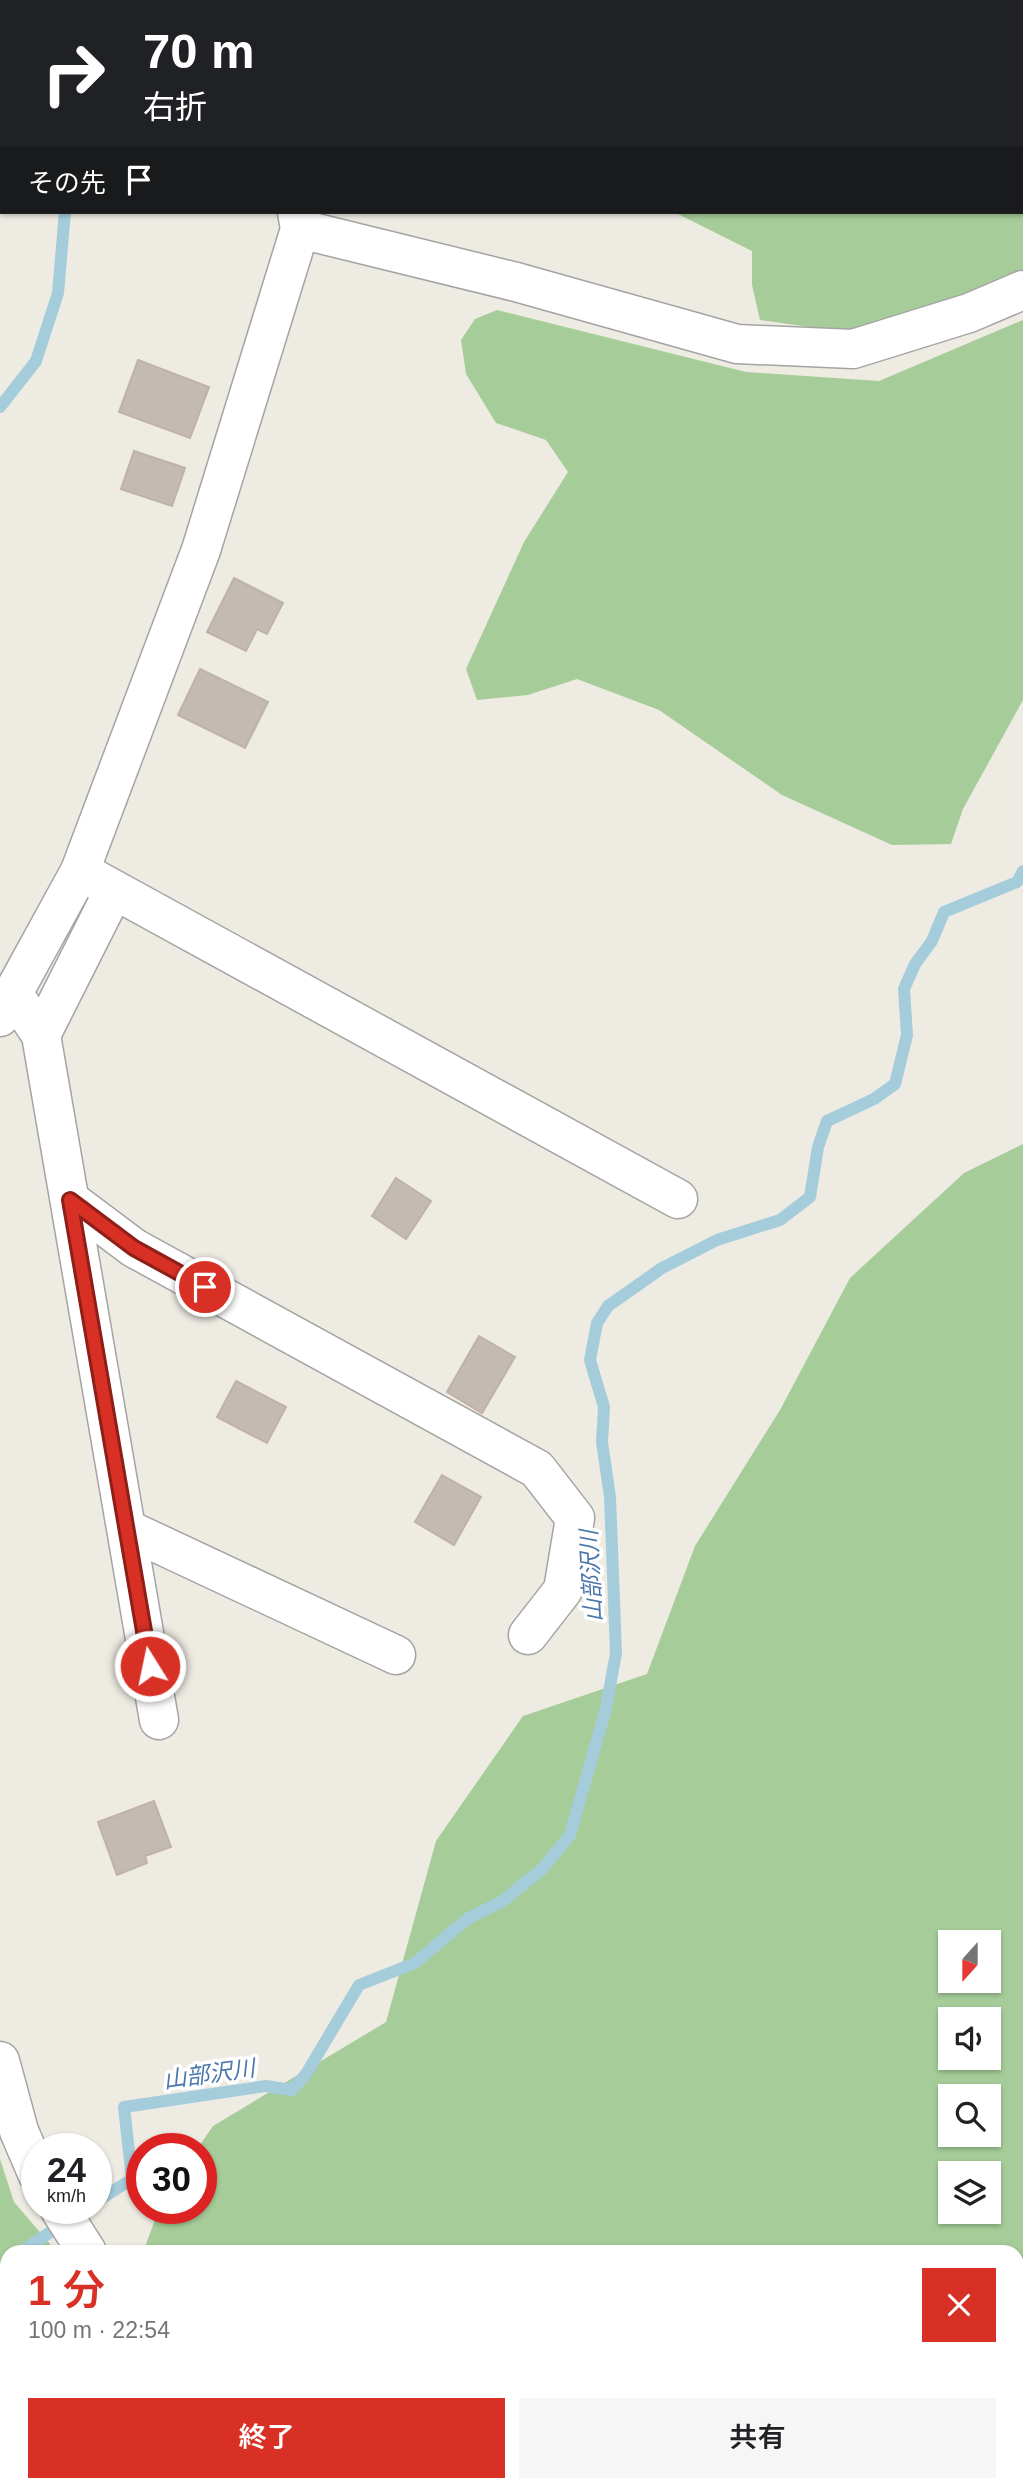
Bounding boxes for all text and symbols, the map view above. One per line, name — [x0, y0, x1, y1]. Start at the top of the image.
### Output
text: 70 m — [143, 24, 255, 78]
icon: right — [28, 28, 119, 119]
text: 右折 — [143, 89, 207, 125]
icon: arrive — [120, 161, 158, 199]
text: その先 — [28, 168, 106, 198]
pin — [175, 1257, 235, 1317]
icon: arrive — [186, 1268, 224, 1306]
water label: 山部沢川 — [575, 1526, 606, 1623]
position arrow — [113, 1629, 187, 1703]
north arrow — [938, 1930, 1001, 1993]
map controls — [938, 1930, 1001, 2224]
button: sound — [938, 2007, 1001, 2070]
water label: 山部沢川 — [162, 2054, 259, 2093]
button: search — [938, 2084, 1001, 2147]
speed limit sign: 30 — [126, 2133, 217, 2224]
text: 24 — [47, 2150, 86, 2189]
button: layers — [938, 2161, 1001, 2224]
text: km/h — [47, 2186, 86, 2206]
text: 1 分 — [28, 2267, 105, 2314]
button: close — [922, 2268, 996, 2342]
text: 100 m · 22:54 — [28, 2317, 170, 2343]
button: 終了 — [28, 2398, 505, 2478]
button: 共有 — [519, 2398, 996, 2478]

